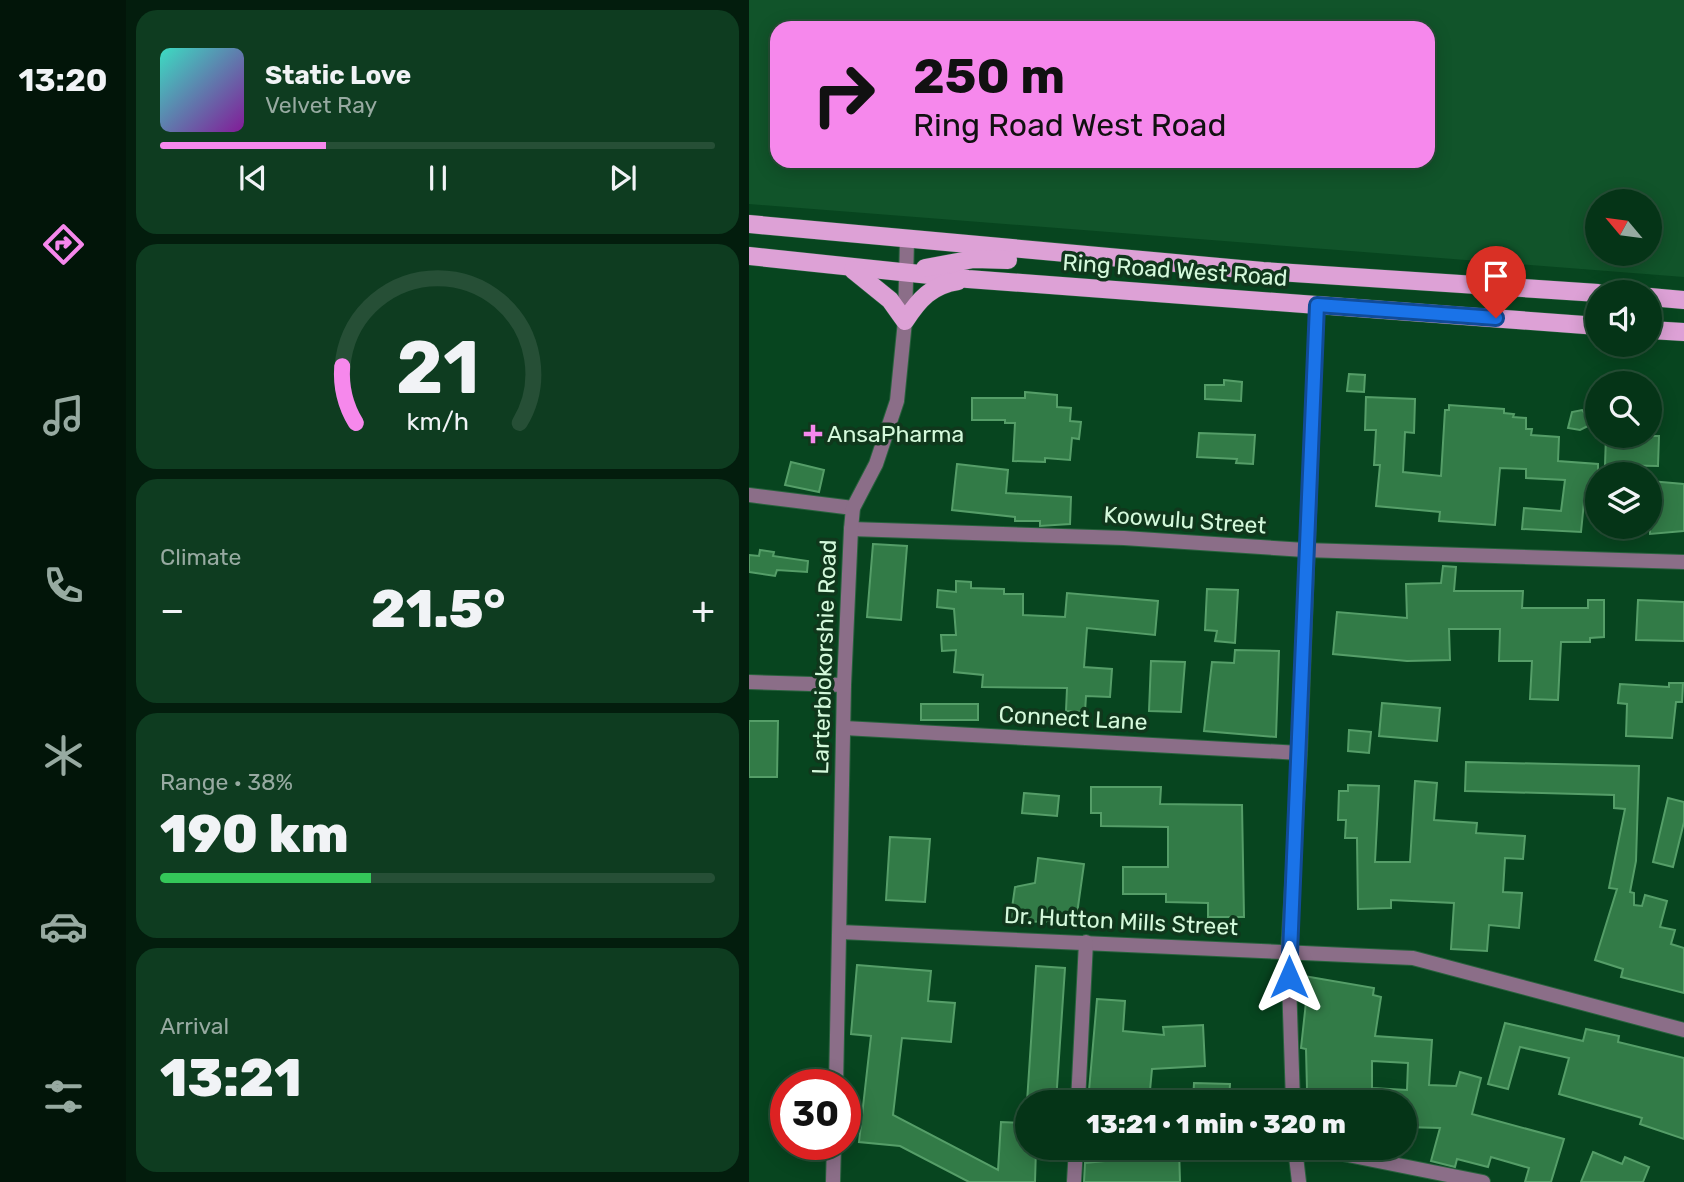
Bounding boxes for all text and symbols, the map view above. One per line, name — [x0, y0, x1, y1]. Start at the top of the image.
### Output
text: 250 m — [913, 47, 1065, 105]
icon: right — [798, 49, 889, 140]
text: Static Love — [265, 60, 411, 91]
text: 13:20 — [19, 61, 107, 99]
text: Velvet Ray — [265, 91, 377, 119]
text: Ring Road West Road — [913, 106, 1227, 144]
icon: previous — [234, 159, 272, 197]
icon: pause — [419, 159, 457, 197]
icon: next — [604, 159, 642, 197]
north arrow — [1585, 189, 1663, 266]
map controls — [1585, 189, 1662, 539]
icon: directions — [39, 220, 88, 269]
pin — [1466, 246, 1526, 318]
street label: Ring Road West Road — [1062, 248, 1288, 292]
icon: arrive — [1477, 257, 1515, 295]
button: sound — [1585, 280, 1662, 357]
text: 21 — [396, 325, 479, 411]
button: search — [1585, 371, 1662, 448]
icon: music — [39, 391, 88, 440]
text: km/h — [406, 406, 469, 435]
place label: AnsaPharma — [827, 420, 964, 448]
marker: AnsaPharma — [805, 426, 821, 442]
button: layers — [1585, 462, 1662, 539]
street label: Koowulu Street — [1103, 500, 1267, 540]
street label: Larterbiokorshie Road — [806, 539, 842, 775]
text: Climate — [160, 543, 241, 571]
icon: phone — [39, 561, 88, 610]
text: 21.5° — [371, 578, 505, 640]
text: − — [160, 587, 185, 633]
text: + — [691, 587, 715, 633]
street label: Connect Lane — [998, 700, 1148, 736]
icon: climate — [39, 731, 88, 780]
text: Range · 38% — [160, 768, 293, 796]
text: 190 km — [160, 803, 349, 865]
street label: Dr. Hutton Mills Street — [1003, 901, 1239, 941]
icon: car — [39, 902, 88, 951]
position arrow — [1252, 940, 1326, 1014]
text: Arrival — [160, 1012, 229, 1040]
text: 13:21 — [160, 1047, 302, 1109]
speed limit sign: 30 — [770, 1069, 861, 1160]
icon: filters — [39, 1072, 88, 1121]
text: 13:21 · 1 min · 320 m — [1086, 1109, 1346, 1140]

